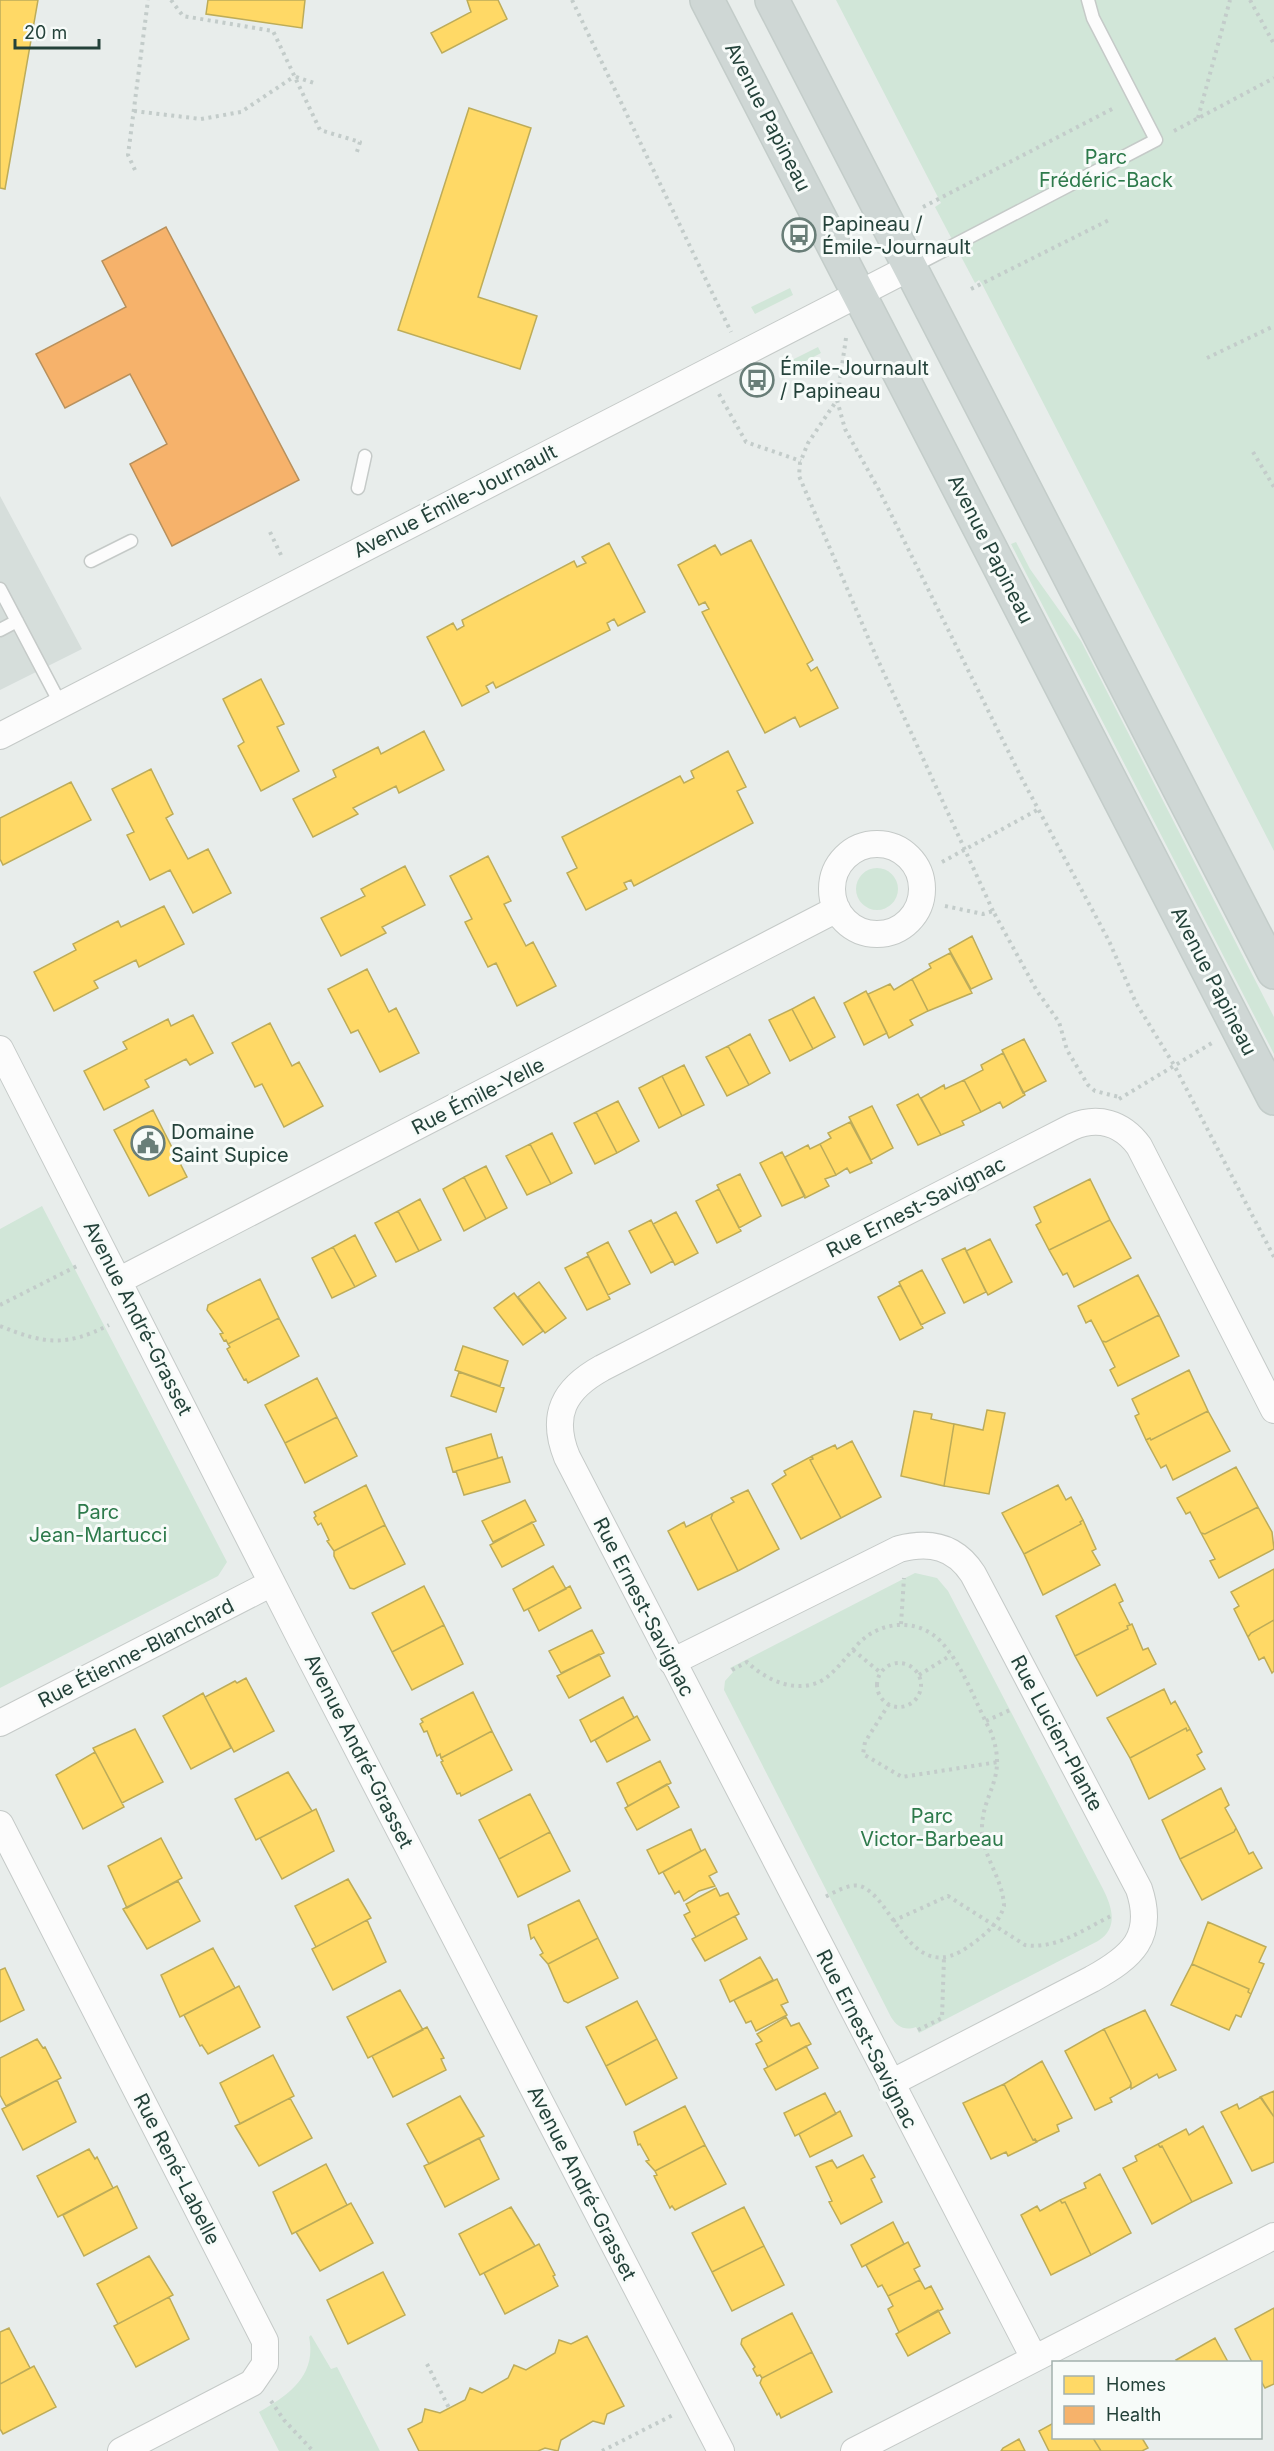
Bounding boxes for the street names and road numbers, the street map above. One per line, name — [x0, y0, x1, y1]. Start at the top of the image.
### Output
street label: Avenue Papineau — [720, 39, 816, 195]
street label: Avenue Émile-Journault — [349, 438, 561, 563]
street label: Avenue Papineau — [943, 471, 1039, 627]
street label: Avenue Papineau — [1166, 903, 1262, 1059]
street label: Rue Émile-Yelle — [407, 1051, 548, 1140]
street label: Rue Ernest-Savignac — [822, 1151, 1010, 1263]
street label: Avenue André-Grasset — [79, 1217, 198, 1420]
street label: Rue Ernest-Savignac — [588, 1513, 700, 1701]
street label: Rue Étienne-Blanchard — [34, 1592, 238, 1713]
street label: Avenue André-Grasset — [300, 1650, 419, 1853]
street label: Rue Lucien-Plante — [1006, 1651, 1108, 1815]
street label: Rue Ernest-Savignac — [811, 1945, 923, 2133]
street label: Avenue André-Grasset — [523, 2082, 642, 2285]
street label: Rue René-Labelle — [128, 2089, 226, 2249]

